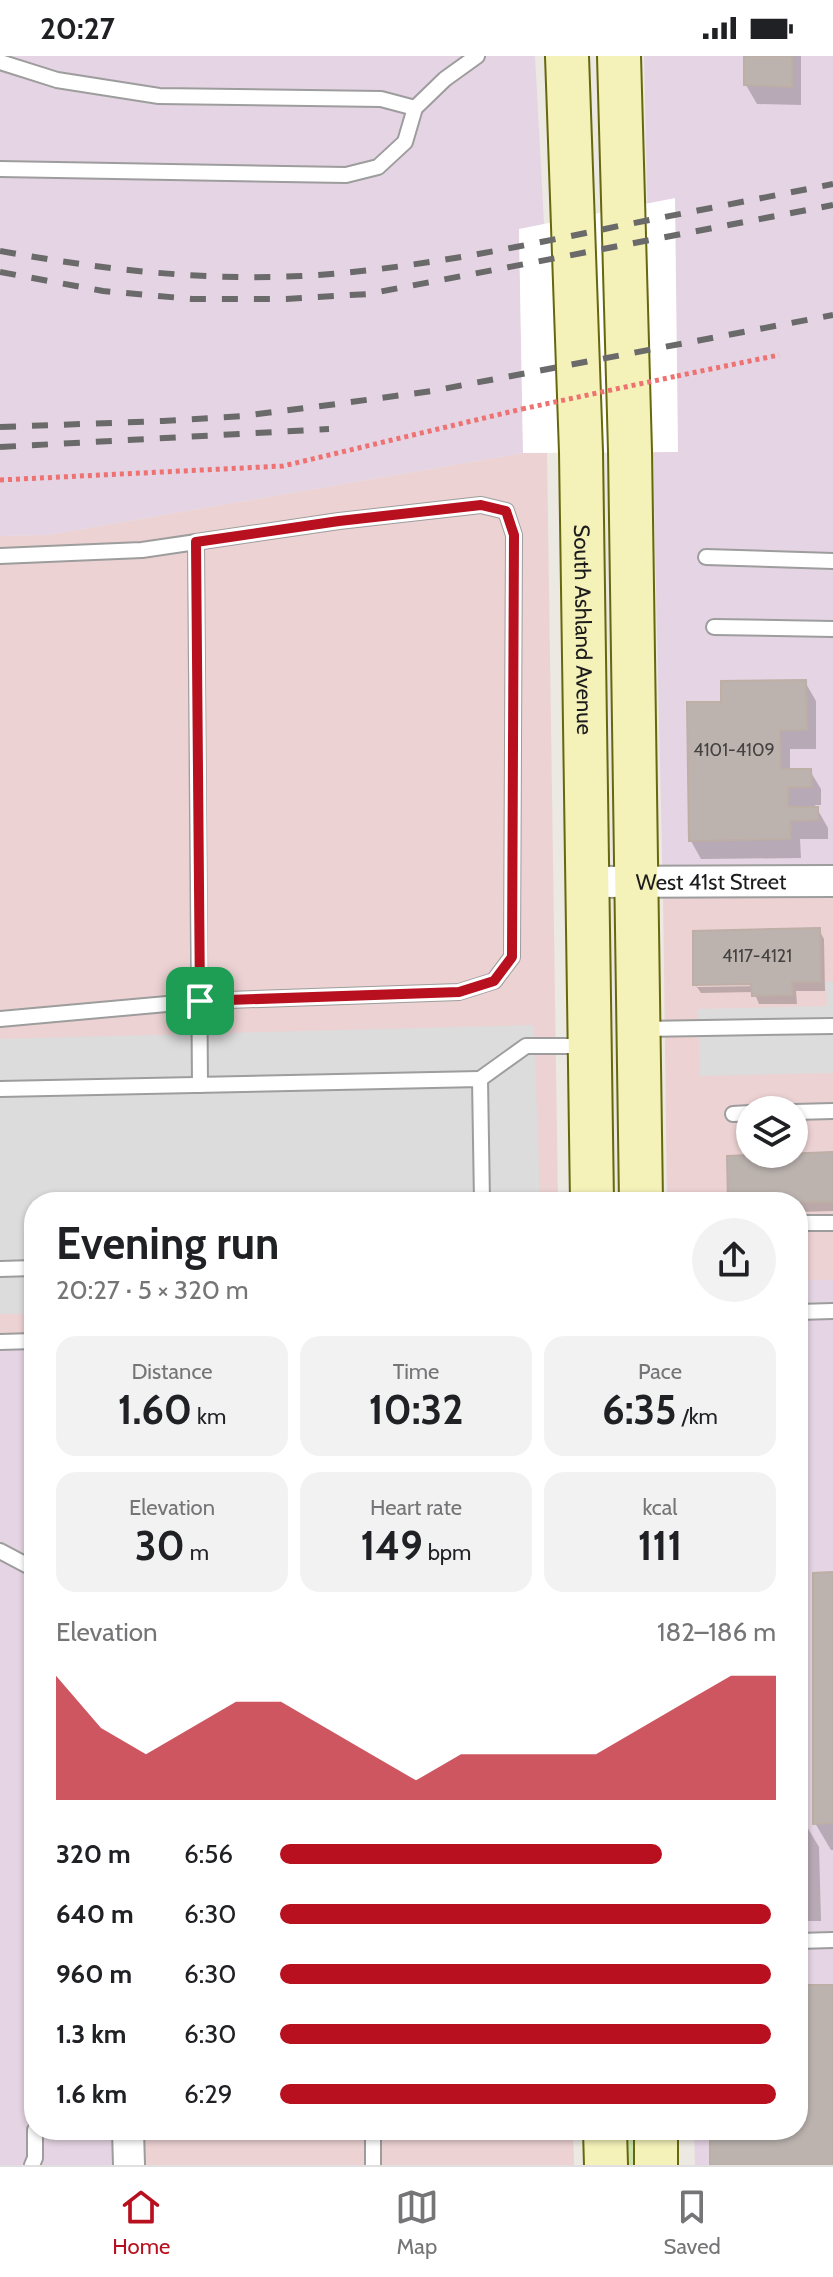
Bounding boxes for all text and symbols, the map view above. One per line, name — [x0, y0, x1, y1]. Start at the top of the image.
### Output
text: 20:27 — [40, 10, 115, 47]
street label: South Ashland Avenue — [569, 524, 599, 735]
house number: 4101-4109 — [693, 739, 775, 761]
street label: West 41st Street — [636, 868, 787, 895]
house number: 4117-4121 — [722, 945, 792, 967]
pin — [166, 967, 234, 1035]
icon: arrive — [178, 979, 222, 1023]
map controls — [736, 1096, 808, 1168]
button: layers — [736, 1096, 808, 1168]
text: Evening run — [56, 1217, 279, 1270]
button: share — [692, 1218, 776, 1302]
text: 20:27 · 5 × 320 m — [56, 1274, 249, 1306]
text: Distance — [132, 1358, 212, 1385]
text: Time — [393, 1358, 439, 1385]
text: Pace — [638, 1358, 682, 1385]
text: 1.60 — [118, 1385, 192, 1434]
text: 10:32 — [369, 1385, 463, 1434]
text: 6:35 — [602, 1385, 677, 1434]
text: km — [192, 1403, 226, 1430]
text: /km — [677, 1403, 718, 1430]
text: Elevation — [129, 1494, 215, 1521]
text: Heart rate — [370, 1494, 462, 1521]
text: kcal — [642, 1494, 678, 1521]
text: 30 — [135, 1521, 185, 1570]
text: 149 — [361, 1521, 423, 1570]
text: 111 — [638, 1521, 682, 1570]
text: m — [185, 1539, 209, 1566]
text: bpm — [423, 1539, 471, 1566]
text: Elevation — [56, 1616, 158, 1648]
text: 182–186 m — [657, 1616, 776, 1648]
text: 320 m — [56, 1838, 131, 1870]
text: 6:56 — [184, 1838, 233, 1870]
text: 640 m — [56, 1898, 134, 1930]
text: 6:30 — [184, 1898, 236, 1930]
text: 960 m — [56, 1958, 132, 1990]
text: 6:30 — [184, 1958, 236, 1990]
text: 1.3 km — [56, 2018, 126, 2050]
text: 6:30 — [184, 2018, 236, 2050]
text: 1.6 km — [56, 2078, 127, 2110]
text: 6:29 — [184, 2078, 233, 2110]
tab: Home — [112, 2185, 170, 2260]
tab: Map — [395, 2185, 439, 2260]
tab: Saved — [664, 2185, 721, 2260]

